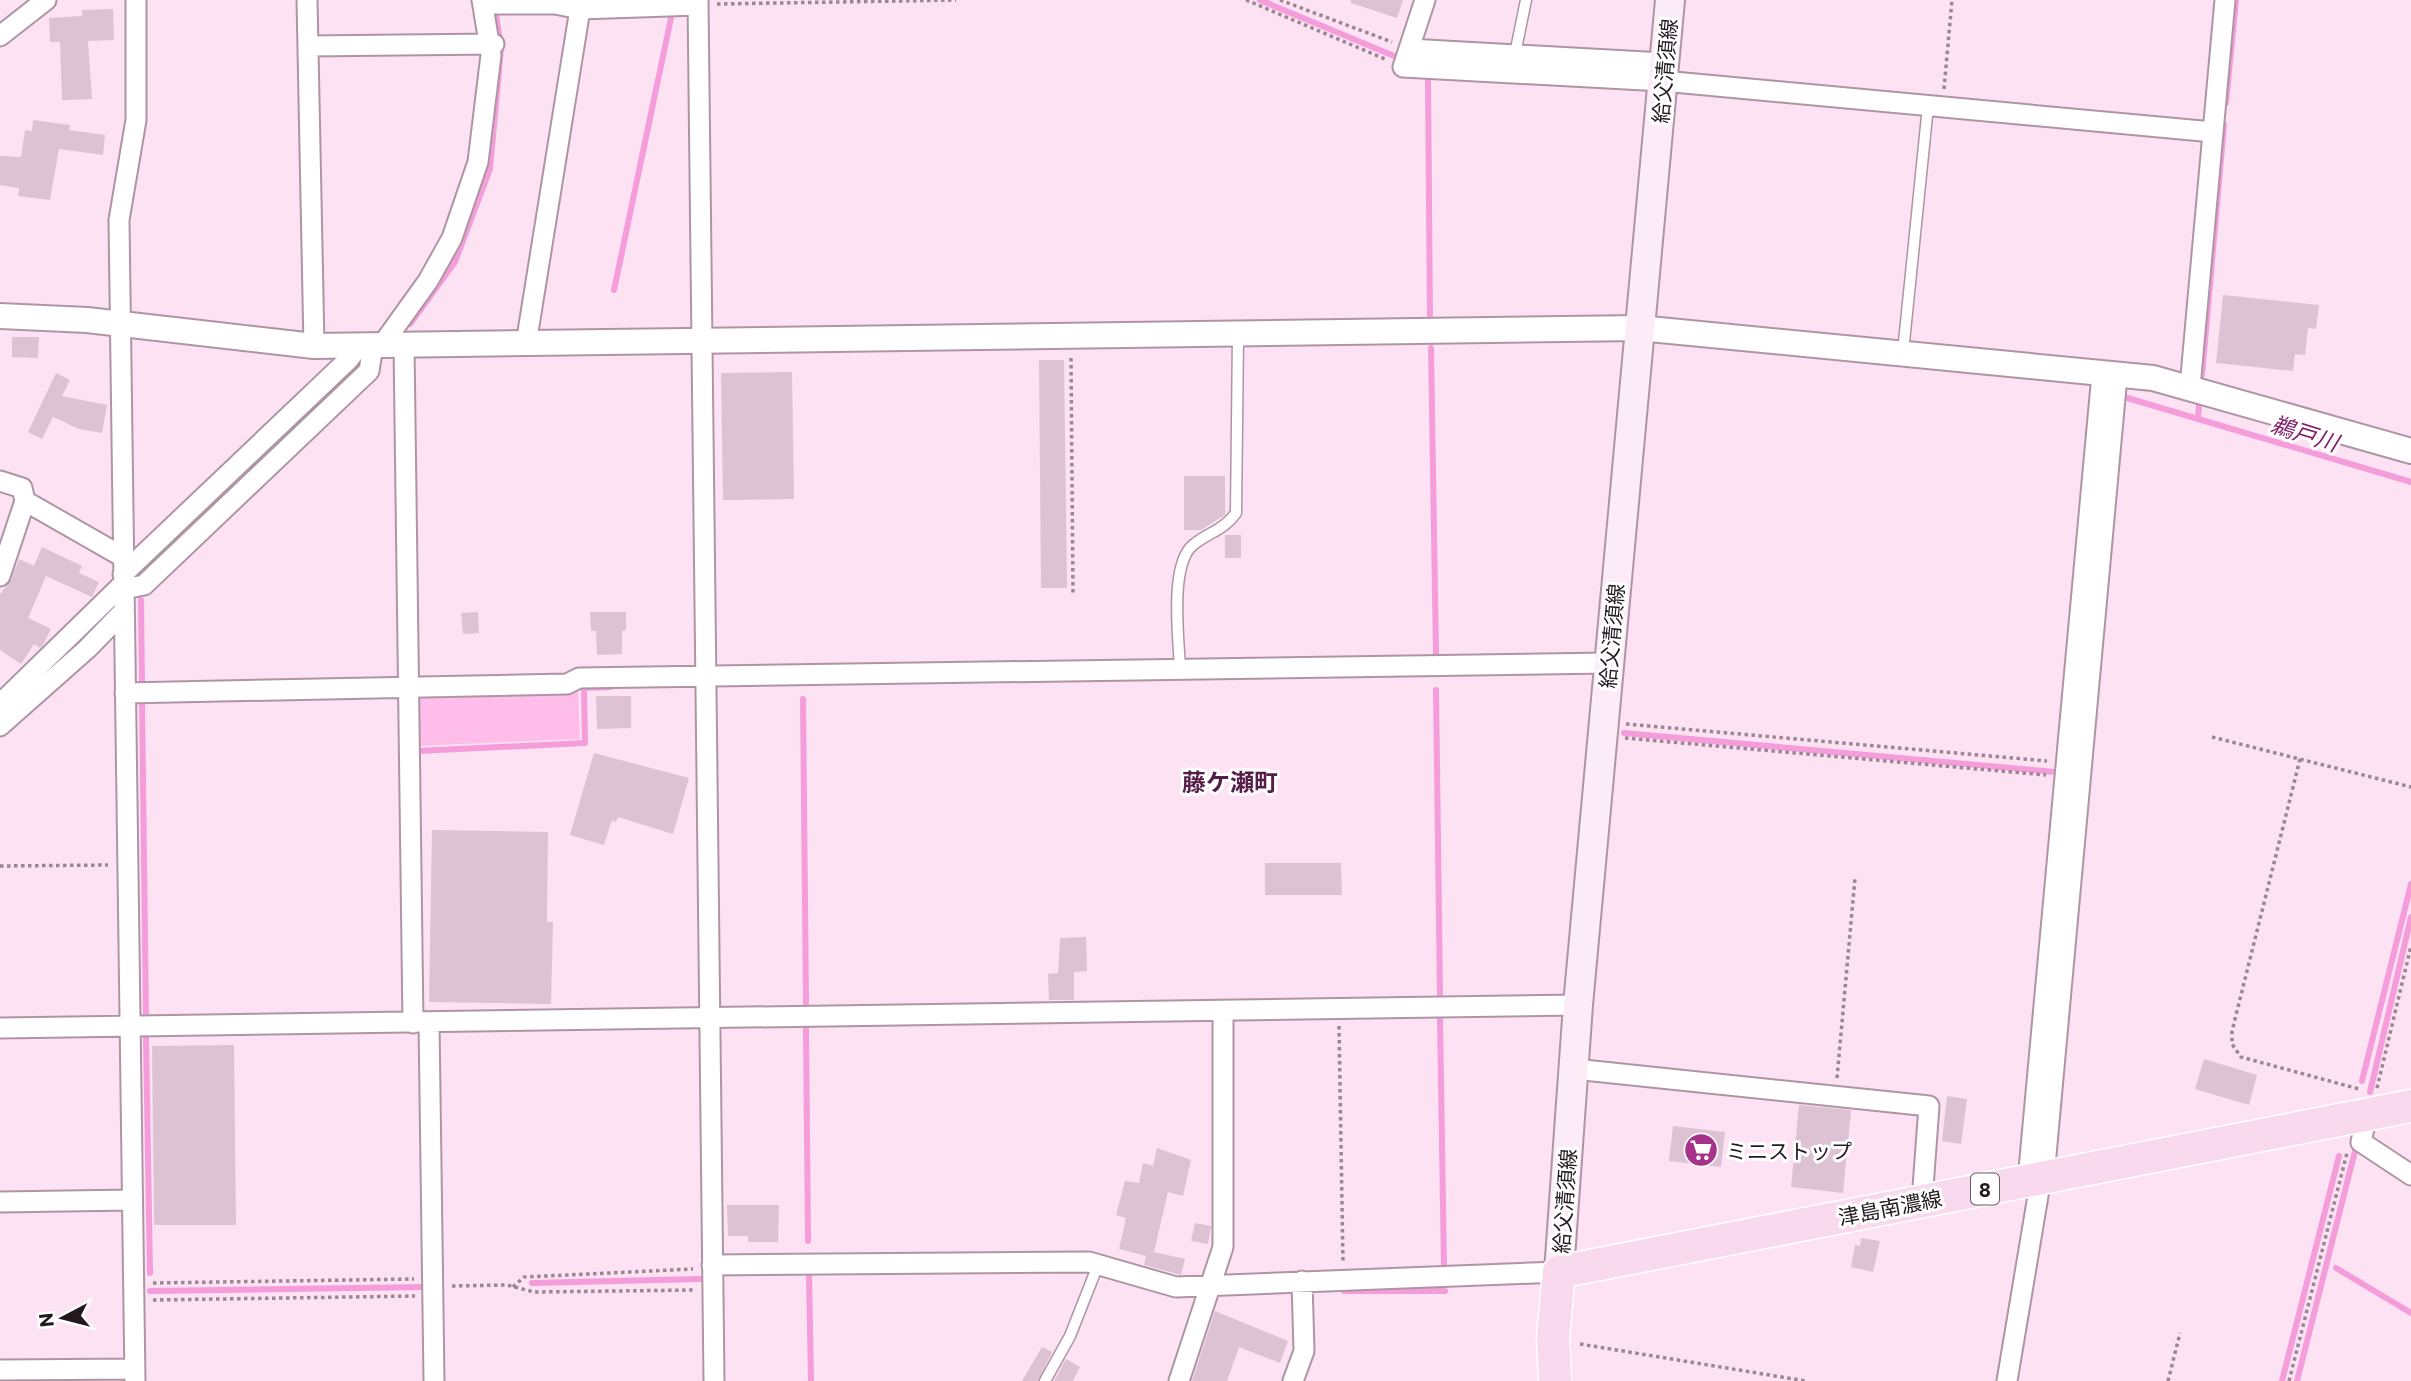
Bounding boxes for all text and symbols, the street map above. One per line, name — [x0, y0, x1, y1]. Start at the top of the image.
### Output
street label: 給父清須線 — [1647, 18, 1681, 124]
water label: 鵜戸川 — [2268, 410, 2345, 457]
street label: 給父清須線 — [1594, 583, 1628, 689]
district label: 藤ケ瀬町 — [1182, 767, 1278, 796]
supermarket icon: ミニストップ — [1682, 1131, 1720, 1169]
place label: ミニストップ — [1726, 1138, 1852, 1163]
street label: 給父清須線 — [1548, 1148, 1580, 1254]
road number: 8 — [1971, 1174, 1999, 1204]
street label: 津島南濃線 — [1836, 1185, 1944, 1229]
north arrow — [28, 1283, 98, 1353]
text: N — [33, 1312, 58, 1329]

